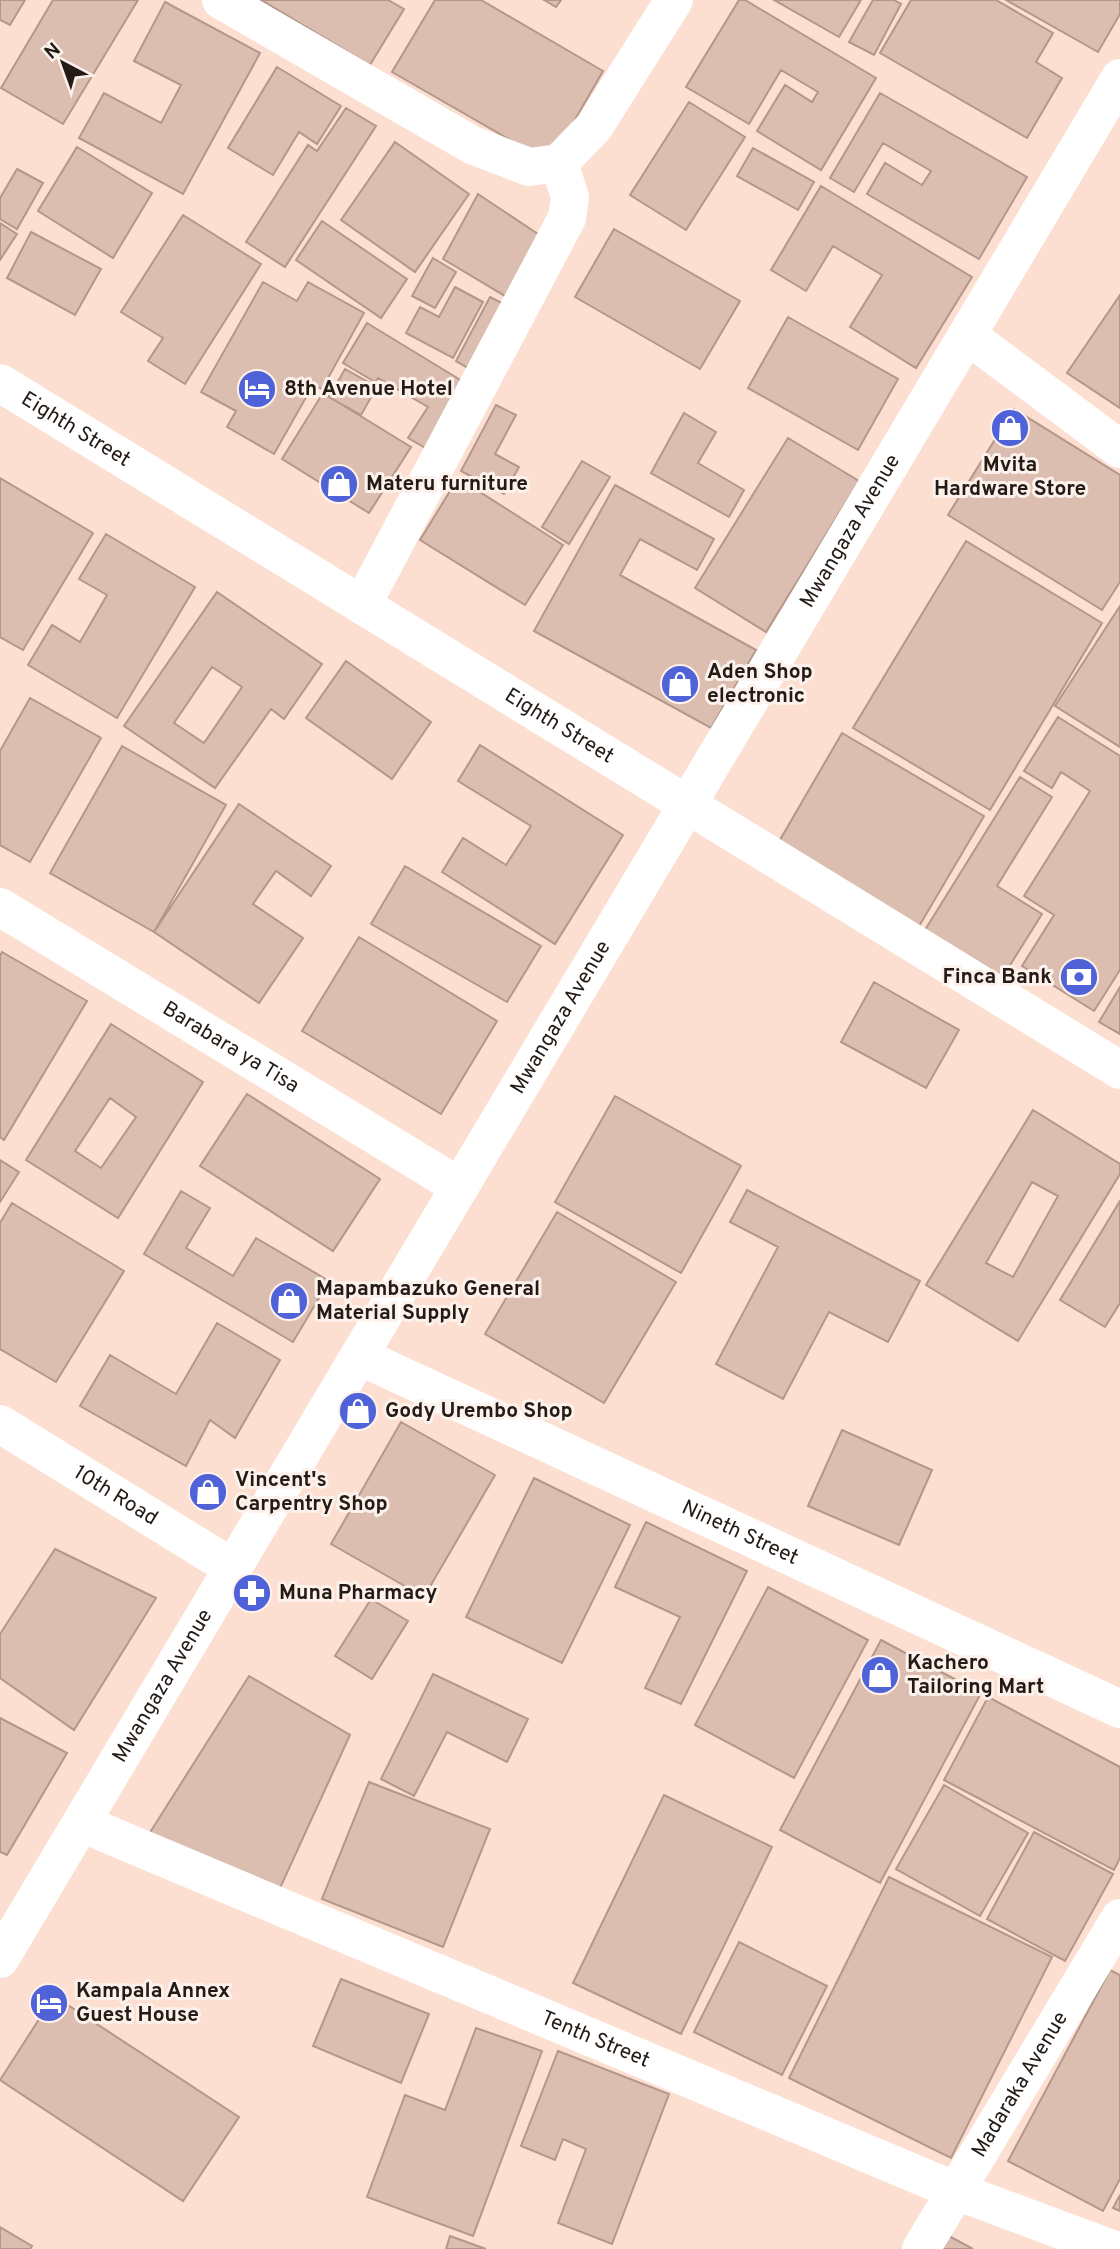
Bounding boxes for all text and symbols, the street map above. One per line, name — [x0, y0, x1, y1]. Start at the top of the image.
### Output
north arrow — [28, 28, 98, 98]
text: N — [40, 38, 66, 65]
hotel icon: 8th Avenue Hotel — [236, 368, 278, 410]
place label: 8th Avenue Hotel — [284, 376, 453, 403]
street label: Eighth Street — [16, 386, 136, 473]
shop icon: Mvita Hardware Store — [989, 407, 1031, 449]
street label: Mwangaza Avenue — [794, 449, 906, 613]
place label: Mvita Hardware Store — [934, 452, 1086, 503]
shop icon: Materu furniture — [318, 463, 360, 505]
place label: Materu furniture — [366, 471, 528, 498]
place label: Aden Shop electronic — [707, 659, 813, 710]
shop icon: Aden Shop electronic — [659, 663, 701, 705]
street label: Eighth Street — [500, 682, 619, 770]
street label: Mwangaza Avenue — [505, 936, 617, 1099]
bank icon: Finca Bank — [1058, 956, 1100, 998]
place label: Finca Bank — [943, 964, 1052, 991]
street label: Barabara ya Tisa — [157, 995, 304, 1099]
place label: Mapambazuko General Material Supply — [316, 1276, 540, 1327]
shop icon: Mapambazuko General Material Supply — [268, 1280, 310, 1322]
shop icon: Gody Urembo Shop — [337, 1390, 379, 1432]
place label: Gody Urembo Shop — [385, 1398, 573, 1425]
street label: 10th Road — [68, 1459, 163, 1532]
place label: Vincent's Carpentry Shop — [235, 1467, 388, 1518]
shop icon: Vincent's Carpentry Shop — [187, 1471, 229, 1513]
street label: Nineth Street — [677, 1494, 803, 1571]
pharmacy icon: Muna Pharmacy — [231, 1572, 273, 1614]
place label: Muna Pharmacy — [279, 1580, 437, 1607]
street label: Mwangaza Avenue — [107, 1604, 219, 1768]
place label: Kachero Tailoring Mart — [907, 1650, 1044, 1701]
shop icon: Kachero Tailoring Mart — [859, 1654, 901, 1696]
place label: Kampala Annex Guest House — [76, 1978, 230, 2029]
hotel icon: Kampala Annex Guest House — [28, 1982, 70, 2024]
street label: Tenth Street — [537, 2004, 654, 2074]
street label: Madaraka Avenue — [966, 2007, 1074, 2162]

